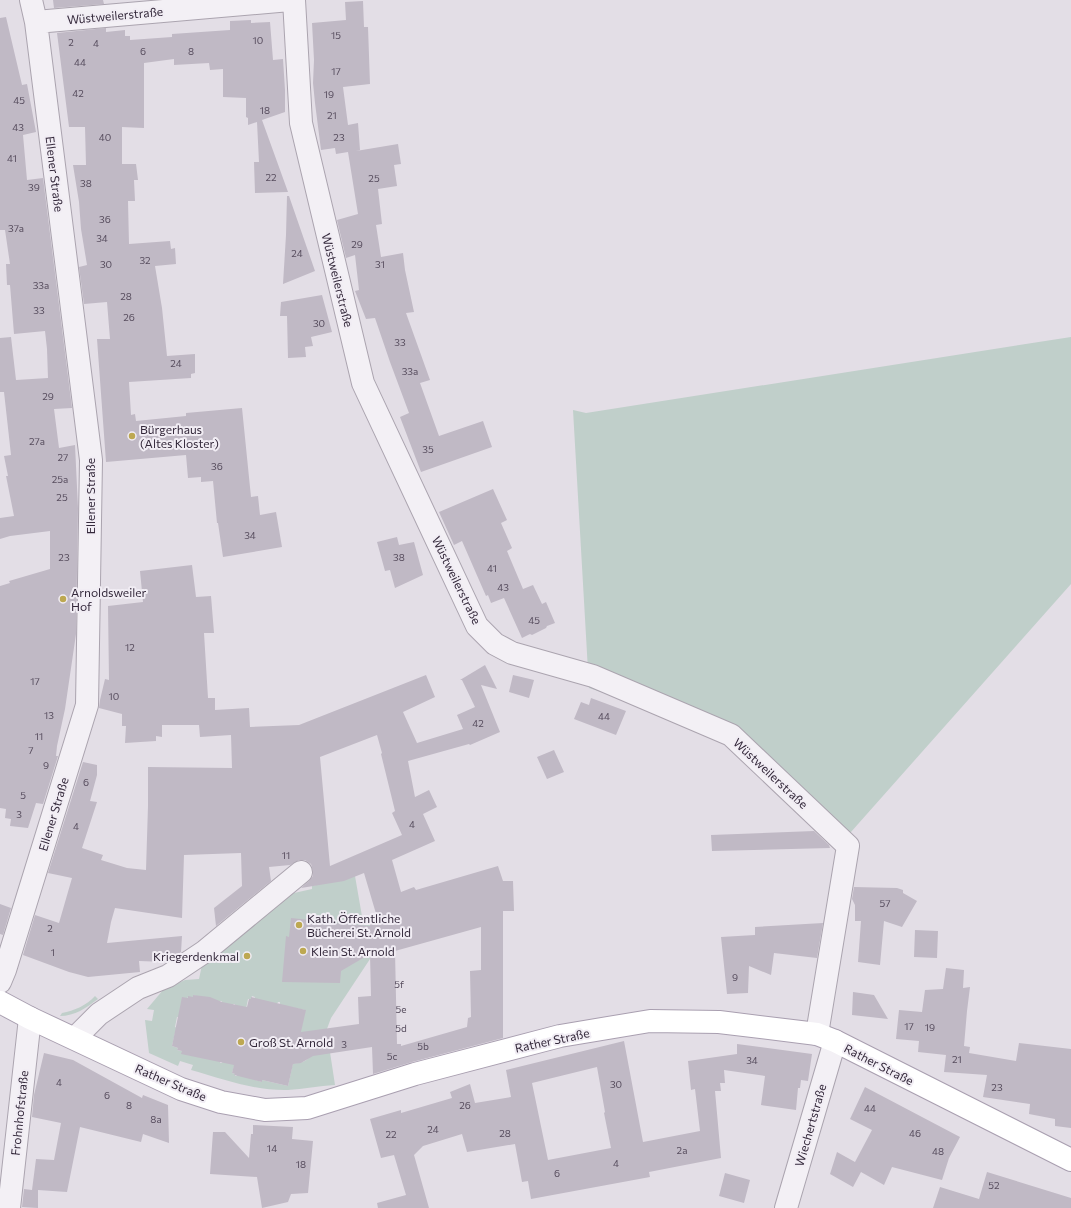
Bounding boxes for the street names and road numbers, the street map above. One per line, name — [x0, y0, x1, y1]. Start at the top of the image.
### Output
street label: Wüstweilerstraße — [66, 4, 164, 26]
street label: Ellener Straße — [43, 135, 67, 213]
street label: Wüstweilerstraße — [320, 232, 356, 328]
street label: Ellener Straße — [83, 458, 97, 534]
street label: Wüstweilerstraße — [430, 534, 484, 626]
street label: Wüstweilerstraße — [731, 735, 811, 811]
street label: Ellener Straße — [35, 775, 71, 853]
street label: Rather Straße — [513, 1025, 591, 1055]
street label: Rather Straße — [842, 1041, 916, 1087]
street label: Rather Straße — [133, 1061, 209, 1103]
street label: Frohnhofstraße — [8, 1070, 30, 1156]
street label: Wiechertstraße — [791, 1082, 829, 1168]

